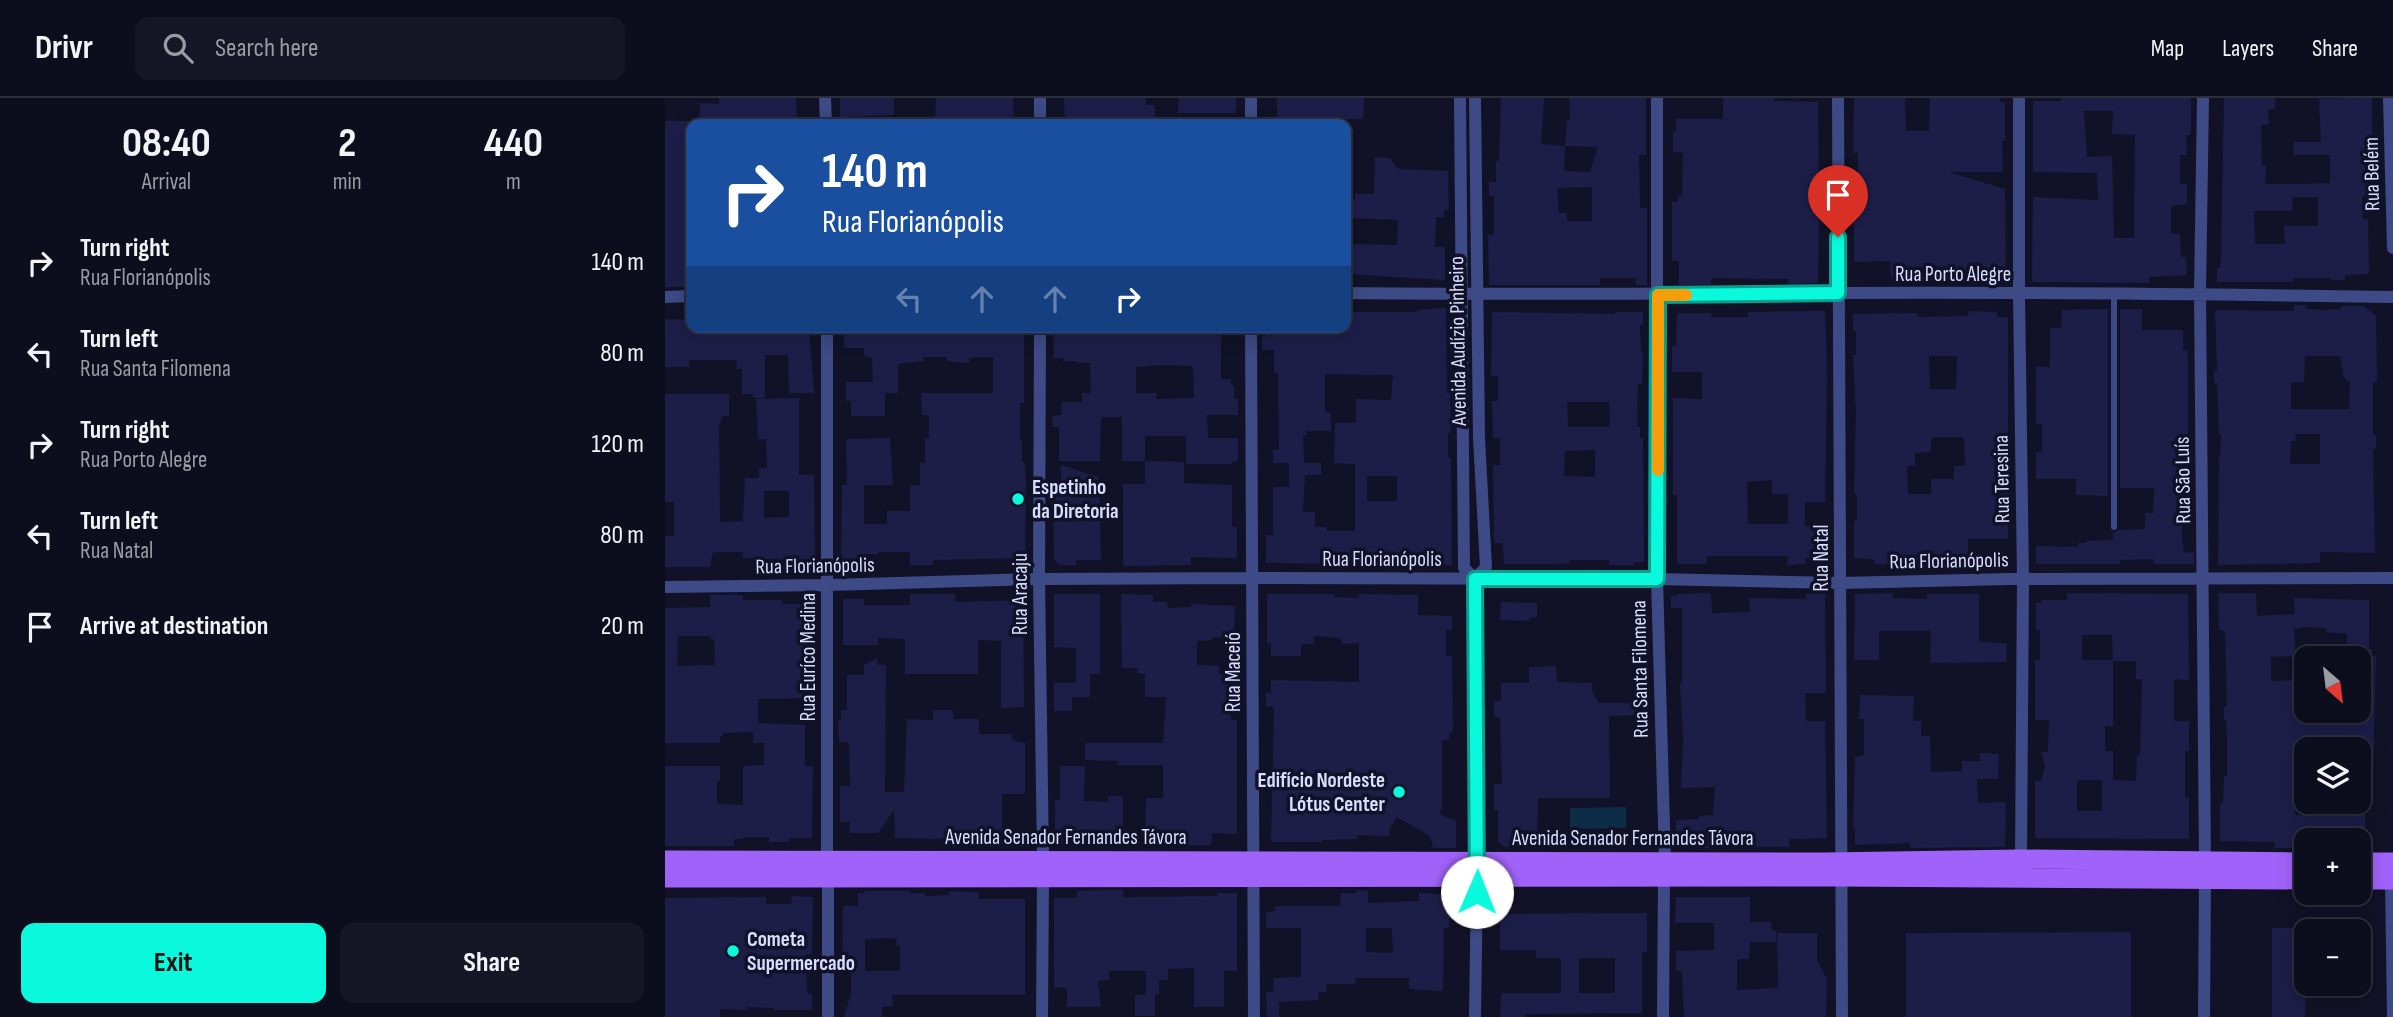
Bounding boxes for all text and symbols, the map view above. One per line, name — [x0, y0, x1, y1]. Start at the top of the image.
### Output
search box — [135, 17, 625, 80]
text: Drivr — [35, 28, 93, 68]
icon: search — [159, 29, 197, 67]
text: Search here — [215, 33, 318, 64]
text: Map — [2151, 34, 2184, 63]
text: Layers — [2222, 34, 2274, 63]
text: Share — [2312, 34, 2358, 63]
text: 08:40 — [122, 118, 211, 169]
text: 2 — [338, 118, 356, 169]
text: 440 — [484, 118, 543, 169]
street label: Rua Belém — [2359, 137, 2385, 211]
text: 140 m — [822, 143, 928, 202]
icon: right — [707, 147, 798, 238]
pin — [1808, 165, 1868, 237]
text: Arrival — [142, 168, 191, 196]
text: min — [333, 168, 362, 196]
text: m — [506, 168, 521, 196]
icon: arrive — [1819, 176, 1857, 214]
text: Rua Florianópolis — [822, 203, 1004, 242]
text: Turn right — [80, 233, 169, 264]
icon: right — [21, 244, 59, 282]
text: 140 m — [592, 247, 644, 278]
street label: Avenida Audízio Pinheiro — [1444, 256, 1472, 427]
street label: Rua Porto Alegre — [1895, 262, 2011, 287]
text: Rua Florianópolis — [80, 264, 211, 292]
icon: left — [890, 280, 928, 318]
icon: ahead — [963, 280, 1001, 318]
icon: ahead — [1036, 280, 1074, 318]
icon: right — [1109, 280, 1147, 318]
text: Turn left — [80, 324, 158, 355]
icon: left — [21, 335, 59, 373]
text: 80 m — [600, 338, 644, 369]
text: Rua Santa Filomena — [80, 355, 231, 383]
text: Turn right — [80, 415, 169, 446]
icon: right — [21, 426, 59, 464]
text: 120 m — [591, 429, 644, 460]
street label: Rua Teresina — [1989, 435, 2015, 523]
street label: Rua São Luís — [2170, 436, 2196, 524]
text: Rua Porto Alegre — [80, 446, 207, 474]
place label: Espetinho da Diretoria — [1032, 475, 1119, 524]
marker: Espetinho da Diretoria — [1010, 491, 1026, 507]
text: Turn left — [80, 506, 158, 537]
icon: left — [21, 517, 59, 555]
text: 80 m — [600, 520, 644, 551]
street label: Rua Natal — [1809, 525, 1834, 592]
text: Rua Natal — [80, 537, 153, 565]
street label: Rua Florianópolis — [1322, 547, 1442, 572]
street label: Rua Florianópolis — [1889, 547, 2009, 575]
street label: Rua Florianópolis — [755, 552, 875, 580]
street label: Rua Aracaju — [1008, 553, 1033, 635]
street label: Rua Euríco Medina — [796, 593, 821, 721]
street label: Rua Santa Filomena — [1626, 600, 1654, 738]
icon: arrive — [21, 608, 59, 646]
text: Arrive at destination — [80, 611, 268, 642]
text: 20 m — [601, 611, 644, 642]
street label: Rua Maceió — [1221, 632, 1246, 712]
north arrow — [2294, 646, 2371, 723]
map controls — [2294, 646, 2371, 996]
button: layers — [2294, 737, 2371, 814]
place label: Edifício Nordeste Lótus Center — [1258, 768, 1386, 817]
marker: Edifício Nordeste Lótus Center — [1391, 784, 1407, 800]
street label: Avenida Senador Fernandes Távora — [944, 825, 1187, 850]
street label: Avenida Senador Fernandes Távora — [1511, 826, 1754, 851]
button: + — [2294, 828, 2371, 905]
position arrow — [1440, 855, 1514, 929]
button: − — [2294, 919, 2371, 996]
button: Exit — [21, 923, 326, 1003]
button: Share — [340, 923, 644, 1003]
place label: Cometa Supermercado — [747, 927, 855, 976]
marker: Cometa Supermercado — [725, 943, 741, 959]

